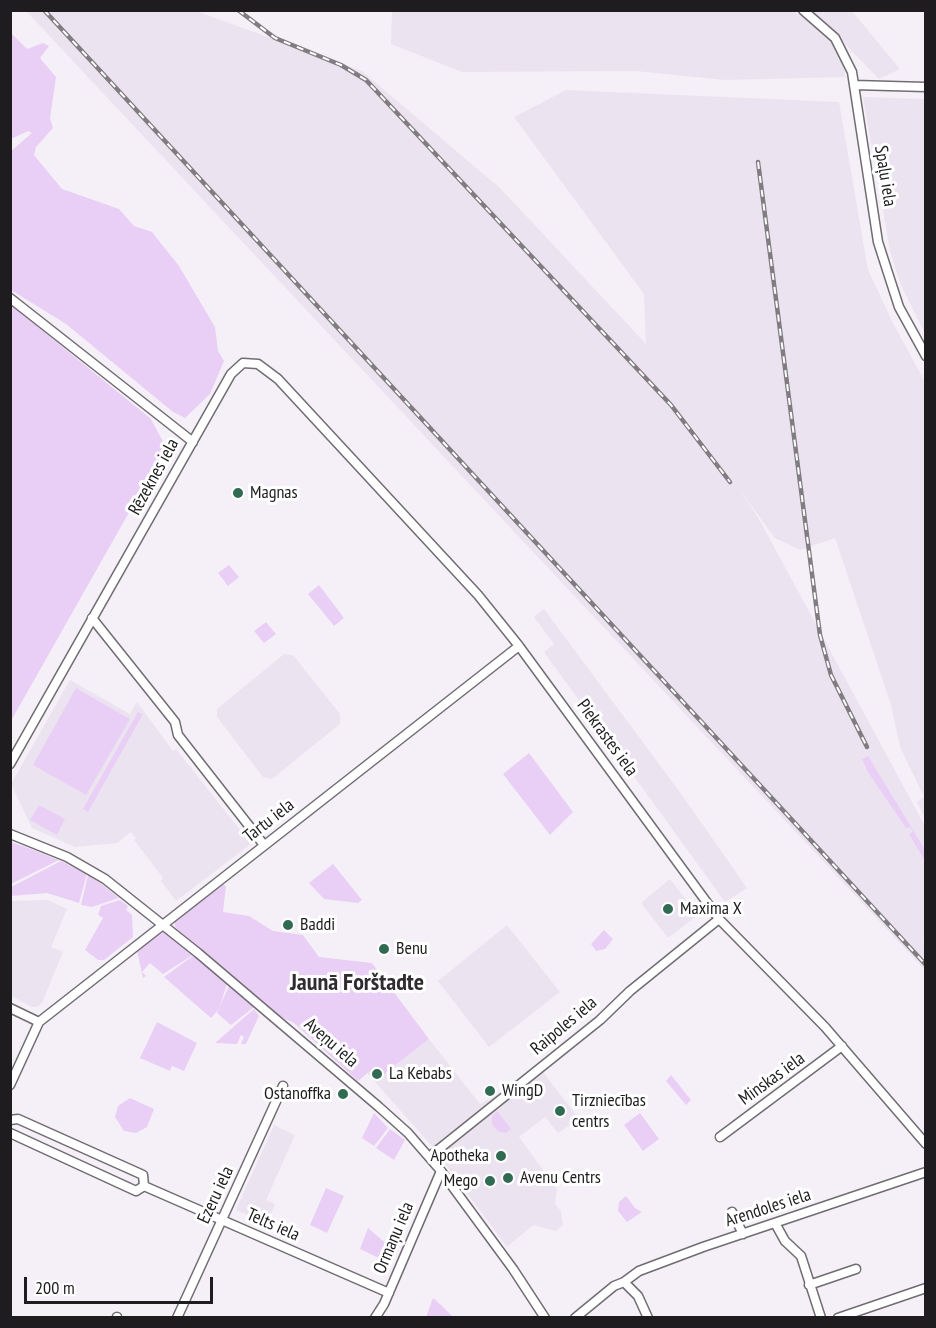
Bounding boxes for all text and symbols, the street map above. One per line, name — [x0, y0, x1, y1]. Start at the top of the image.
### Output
street label: Spaļu iela — [870, 144, 900, 208]
street label: Rēzeknes iela — [124, 435, 184, 519]
place label: Magnas — [250, 482, 298, 504]
marker: Magnas — [231, 486, 245, 500]
street label: Piekrastes iela — [572, 695, 642, 781]
street label: Tartu iela — [239, 795, 299, 847]
place label: Maxima X — [680, 898, 742, 920]
marker: Maxima X — [661, 902, 675, 916]
place label: Baddi — [300, 914, 335, 936]
marker: Baddi — [281, 918, 295, 932]
place label: Benu — [396, 938, 428, 960]
marker: Benu — [377, 942, 391, 956]
district label: Jaunā Forštadte — [290, 969, 424, 997]
street label: Raipoles iela — [527, 992, 601, 1060]
street label: Aveņu iela — [300, 1014, 362, 1072]
street label: Minskas iela — [735, 1048, 809, 1110]
place label: La Kebabs — [389, 1063, 452, 1085]
marker: La Kebabs — [370, 1067, 384, 1081]
place label: WingD — [502, 1080, 543, 1102]
place label: Ostanoffka — [264, 1083, 331, 1105]
marker: WingD — [483, 1084, 497, 1098]
marker: Ostanoffka — [336, 1087, 350, 1101]
place label: Tirzniecības centrs — [572, 1090, 646, 1132]
marker: Tirzniecības centrs — [553, 1104, 567, 1118]
place label: Apotheka — [430, 1145, 489, 1167]
marker: Apotheka — [494, 1149, 508, 1163]
street label: Ezeru iela — [193, 1163, 239, 1227]
place label: Avenu Centrs — [520, 1167, 601, 1189]
place label: Mego — [444, 1170, 478, 1192]
marker: Avenu Centrs — [501, 1171, 515, 1185]
marker: Mego — [483, 1174, 497, 1188]
street label: Arendoles iela — [723, 1184, 813, 1232]
street label: Ormaņu iela — [369, 1199, 419, 1277]
street label: Telts iela — [243, 1204, 303, 1246]
scale bar — [27, 1265, 216, 1303]
text: 200 m — [35, 1276, 75, 1299]

